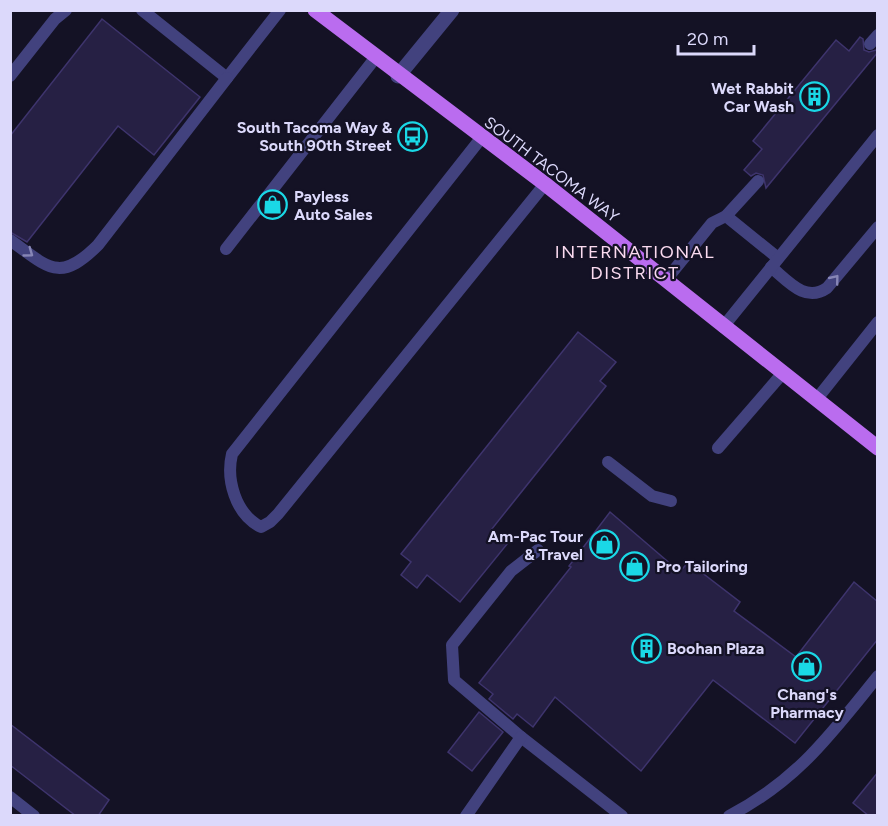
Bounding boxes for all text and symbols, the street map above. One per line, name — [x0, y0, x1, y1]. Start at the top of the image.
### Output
scale bar — [678, 18, 754, 56]
text: 20 m — [687, 28, 728, 50]
place label: Wet Rabbit Car Wash — [711, 79, 794, 116]
building icon: Wet Rabbit Car Wash — [799, 81, 831, 113]
street label: SOUTH TACOMA WAY — [481, 113, 623, 226]
place label: South Tacoma Way & South 90th Street — [237, 118, 393, 155]
bus stop icon: South Tacoma Way & South 90th Street — [397, 120, 429, 152]
place label: Payless Auto Sales — [294, 187, 373, 224]
shop icon: Payless Auto Sales — [257, 189, 289, 221]
district label: INTERNATIONAL DISTRICT — [555, 241, 715, 284]
one-way arrow — [23, 246, 34, 257]
one-way arrow — [828, 275, 839, 286]
place label: Am-Pac Tour & Travel — [488, 527, 583, 564]
shop icon: Am-Pac Tour & Travel — [588, 529, 620, 561]
shop icon: Pro Tailoring — [619, 550, 651, 582]
place label: Pro Tailoring — [656, 557, 748, 576]
building icon: Boohan Plaza — [630, 632, 662, 664]
place label: Boohan Plaza — [667, 639, 764, 658]
shop icon: Chang's Pharmacy — [791, 650, 823, 682]
place label: Chang's Pharmacy — [770, 685, 844, 722]

